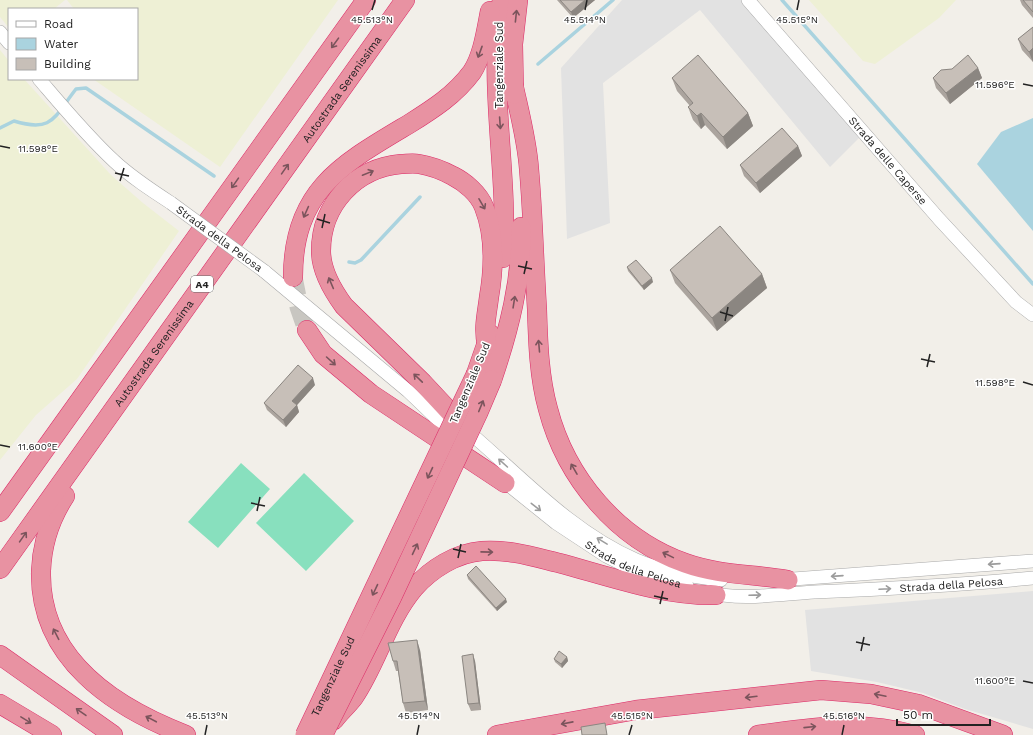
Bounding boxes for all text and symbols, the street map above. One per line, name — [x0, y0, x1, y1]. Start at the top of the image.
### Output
legend — [8, 8, 138, 80]
one-way arrow — [512, 10, 520, 23]
text: 45.513°N — [351, 14, 393, 25]
text: 45.514°N — [564, 14, 606, 25]
text: 45.515°N — [776, 14, 818, 25]
text: Road — [44, 17, 73, 31]
street label: Tangenziale Sud — [493, 22, 506, 108]
street label: Autostrada Serenissima — [299, 33, 384, 145]
text: Water — [44, 37, 79, 51]
one-way arrow — [331, 37, 339, 48]
one-way arrow — [476, 45, 483, 58]
text: Building — [44, 57, 91, 71]
text: 11.596°E — [975, 79, 1015, 90]
street label: Strada delle Caperse — [846, 114, 930, 207]
one-way arrow — [496, 116, 503, 129]
text: 11.598°E — [18, 143, 58, 154]
one-way arrow — [281, 164, 289, 175]
one-way arrow — [362, 169, 374, 177]
one-way arrow — [231, 177, 239, 188]
one-way arrow — [478, 198, 486, 210]
street label: Strada della Pelosa — [174, 203, 265, 274]
one-way arrow — [302, 205, 309, 217]
road number: A4 — [191, 276, 213, 292]
one-way arrow — [326, 278, 334, 290]
one-way arrow — [511, 296, 519, 309]
street label: Autostrada Serenissima — [111, 297, 196, 409]
one-way arrow — [535, 339, 543, 352]
street label: Tangenziale Sud — [447, 341, 493, 425]
one-way arrow — [325, 356, 336, 365]
one-way arrow — [413, 374, 423, 383]
text: 11.598°E — [975, 377, 1015, 388]
one-way arrow — [478, 400, 486, 412]
text: 11.600°E — [18, 441, 58, 452]
one-way arrow — [498, 458, 509, 467]
one-way arrow — [569, 463, 577, 475]
one-way arrow — [426, 466, 433, 478]
one-way arrow — [530, 503, 541, 511]
one-way arrow — [19, 532, 27, 543]
one-way arrow — [596, 537, 608, 545]
street label: Strada della Pelosa — [583, 538, 683, 590]
one-way arrow — [412, 544, 419, 556]
one-way arrow — [480, 548, 493, 555]
one-way arrow — [663, 551, 675, 558]
one-way arrow — [988, 561, 1001, 568]
one-way arrow — [831, 572, 844, 579]
street label: Strada della Pelosa — [899, 574, 1003, 594]
one-way arrow — [371, 584, 378, 596]
one-way arrow — [878, 585, 891, 593]
one-way arrow — [748, 591, 761, 599]
one-way arrow — [51, 629, 59, 641]
street label: Tangenziale Sud — [308, 634, 357, 718]
text: 11.600°E — [975, 675, 1015, 686]
one-way arrow — [874, 691, 887, 699]
one-way arrow — [744, 693, 757, 700]
scale bar — [897, 701, 990, 727]
one-way arrow — [76, 708, 87, 716]
text: 50 m — [903, 708, 933, 722]
text: 45.513°N — [186, 710, 228, 721]
text: 45.514°N — [398, 710, 440, 721]
text: 45.515°N — [611, 710, 653, 721]
text: 45.516°N — [823, 710, 865, 721]
one-way arrow — [145, 715, 157, 723]
one-way arrow — [20, 716, 32, 724]
one-way arrow — [560, 720, 573, 728]
one-way arrow — [803, 723, 816, 731]

